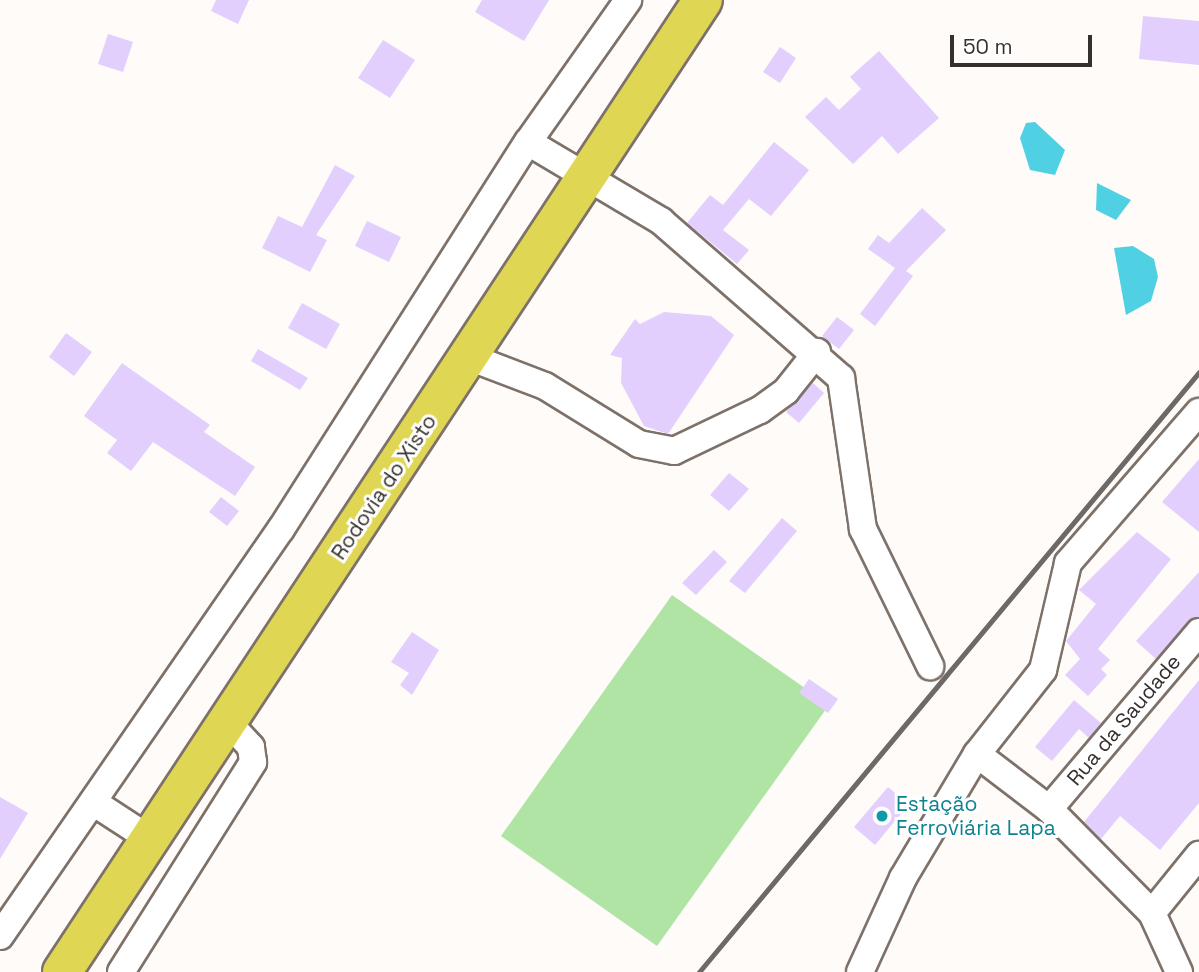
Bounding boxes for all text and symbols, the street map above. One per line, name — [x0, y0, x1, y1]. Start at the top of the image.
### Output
scale bar — [954, 21, 1096, 65]
text: 50 m — [963, 33, 1013, 60]
street label: Rodovia do Xisto — [326, 410, 442, 564]
street label: Rua da Saudade — [1062, 649, 1186, 791]
place label: Estação Ferroviária Lapa — [896, 791, 1056, 841]
marker: Estação Ferroviária Lapa — [874, 808, 890, 824]

